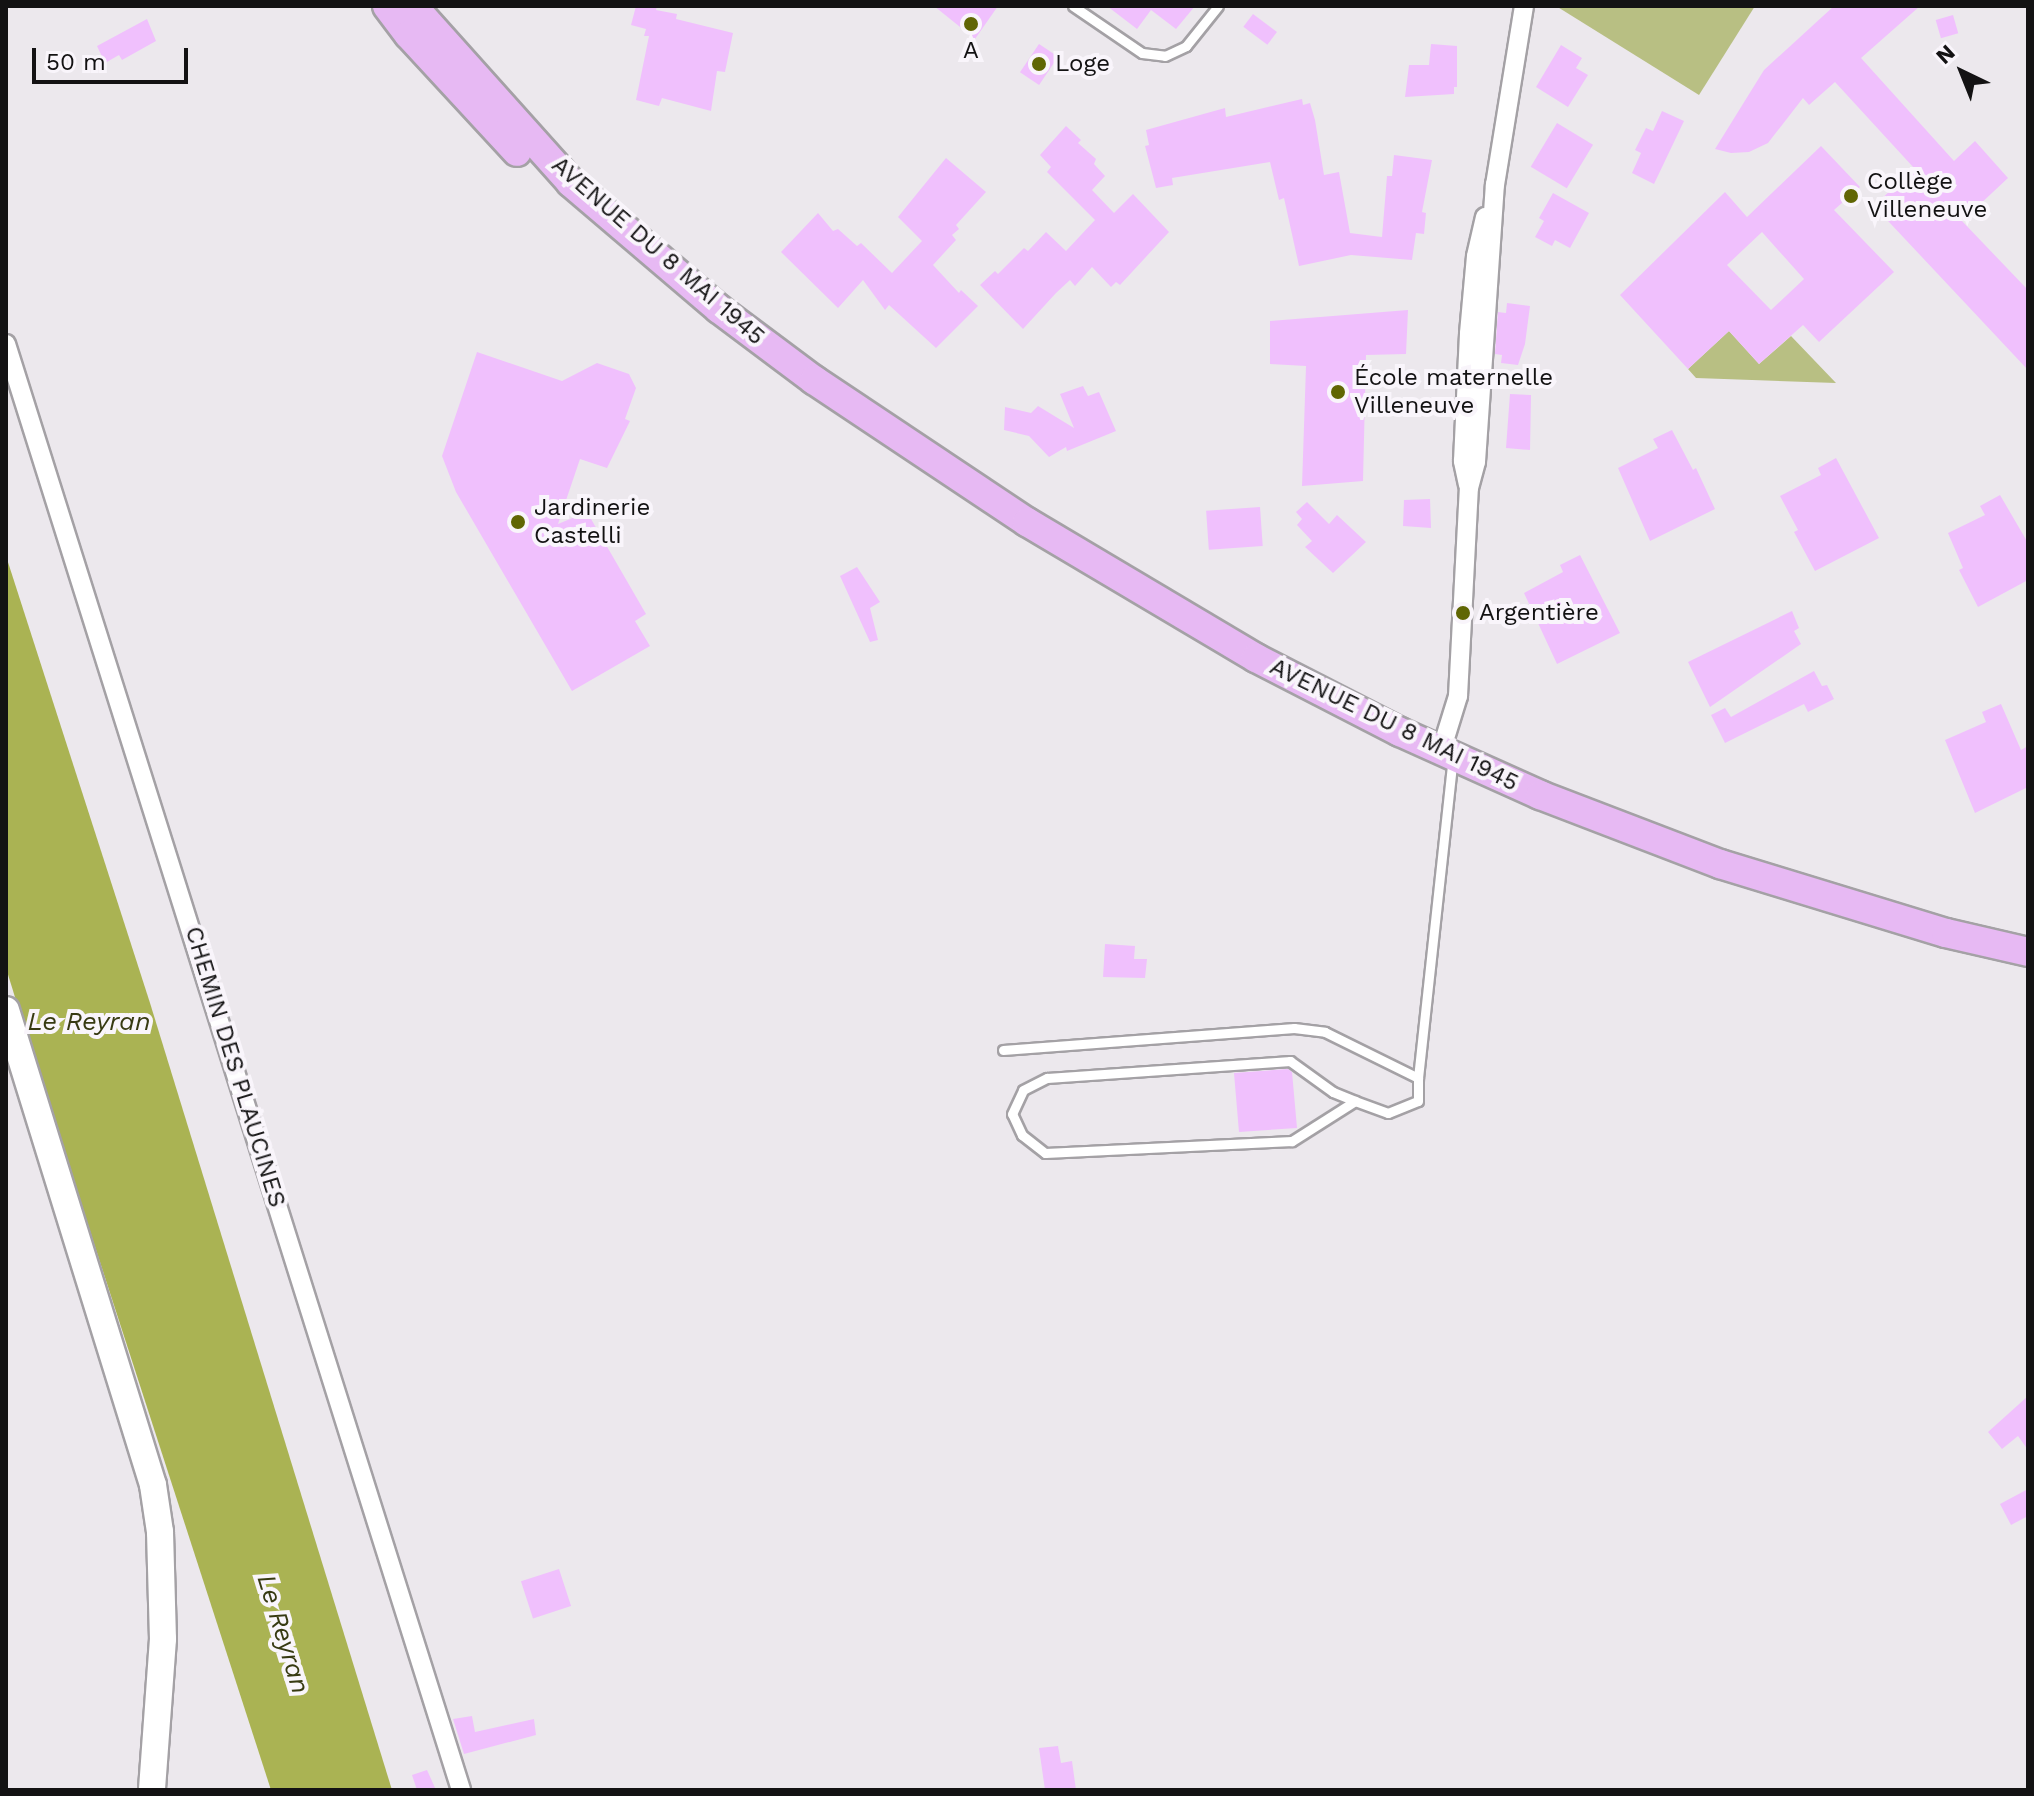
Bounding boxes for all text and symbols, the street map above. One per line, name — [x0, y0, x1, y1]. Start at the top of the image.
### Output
marker: A — [962, 15, 980, 33]
scale bar — [36, 32, 192, 82]
north arrow — [1922, 32, 2002, 112]
place label: A — [963, 37, 979, 65]
text: N — [1931, 39, 1960, 69]
text: 50 m — [46, 48, 106, 76]
place label: Loge — [1055, 50, 1110, 78]
marker: Loge — [1030, 55, 1048, 73]
street label: AVENUE DU 8 MAI 1945 — [545, 151, 771, 351]
place label: Collège Villeneuve — [1867, 168, 1987, 224]
marker: Collège Villeneuve — [1842, 187, 1860, 205]
place label: École maternelle Villeneuve — [1354, 364, 1553, 420]
marker: École maternelle Villeneuve — [1329, 383, 1347, 401]
place label: Jardinerie Castelli — [534, 494, 650, 550]
marker: Jardinerie Castelli — [509, 513, 527, 531]
place label: Argentière — [1479, 599, 1599, 627]
marker: Argentière — [1454, 604, 1472, 622]
street label: AVENUE DU 8 MAI 1945 — [1265, 652, 1523, 798]
street label: CHEMIN DES PLAUCINES — [179, 923, 291, 1211]
water label: Le Reyran — [27, 1006, 151, 1038]
water label: Le Reyran — [250, 1571, 316, 1697]

